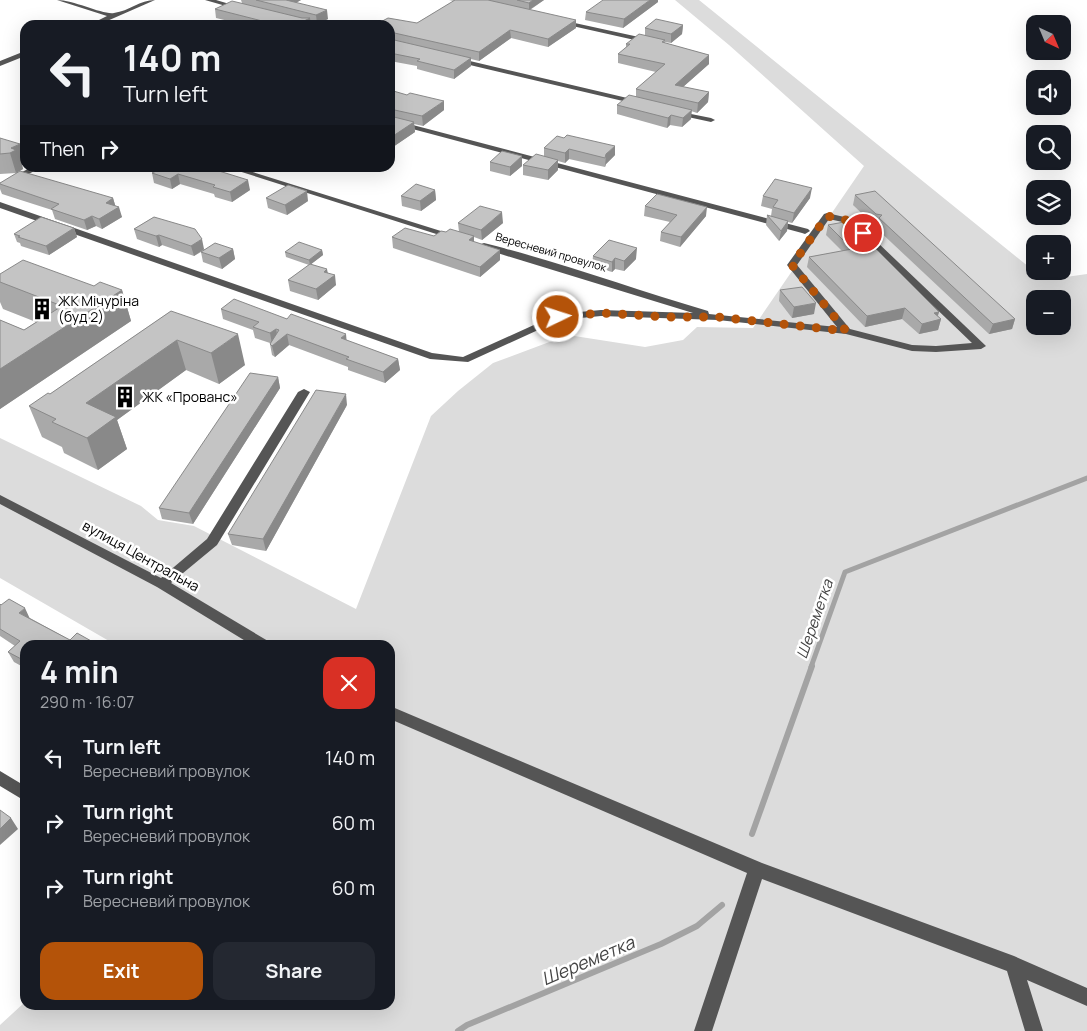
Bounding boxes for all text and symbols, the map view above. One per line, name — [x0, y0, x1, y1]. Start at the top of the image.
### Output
north arrow — [1026, 15, 1071, 60]
map controls — [1026, 15, 1071, 335]
text: 140 m — [123, 34, 221, 82]
icon: left — [40, 40, 105, 105]
button: sound — [1026, 70, 1071, 115]
text: Turn left — [123, 79, 208, 109]
button: search — [1026, 125, 1071, 170]
icon: right — [95, 135, 123, 163]
text: Then — [40, 136, 85, 162]
button: layers — [1026, 180, 1071, 225]
pin — [842, 212, 884, 254]
icon: arrive — [849, 219, 877, 247]
street label: Вересневий провулок — [494, 228, 609, 275]
button: + — [1026, 235, 1071, 280]
position arrow — [531, 290, 583, 342]
button: − — [1026, 290, 1071, 335]
place label: ЖК Мічуріна (буд 2) — [58, 291, 139, 326]
building icon: ЖК Мічуріна (буд 2) — [29, 296, 55, 322]
building icon: ЖК «Прованс» — [112, 384, 138, 410]
place label: ЖК «Прованс» — [142, 387, 238, 406]
street label: вулиця Центральна — [79, 516, 203, 596]
water label: Шереметка — [791, 576, 838, 661]
text: 4 min — [40, 651, 118, 692]
button: close — [323, 657, 375, 709]
text: 290 m · 16:07 — [40, 691, 134, 713]
text: Turn left — [83, 734, 161, 760]
icon: left — [40, 744, 68, 772]
text: 140 m — [325, 745, 375, 771]
text: Вересневий провулок — [83, 760, 250, 782]
text: Turn right — [83, 799, 173, 825]
icon: right — [40, 809, 68, 837]
text: 60 m — [332, 810, 375, 836]
text: Вересневий провулок — [83, 825, 250, 847]
text: Turn right — [83, 864, 173, 890]
icon: right — [40, 874, 68, 902]
text: 60 m — [332, 875, 375, 901]
text: Вересневий провулок — [83, 890, 250, 912]
water label: Шереметка — [538, 929, 639, 990]
button: Exit — [40, 942, 203, 1000]
button: Share — [213, 942, 375, 1000]

